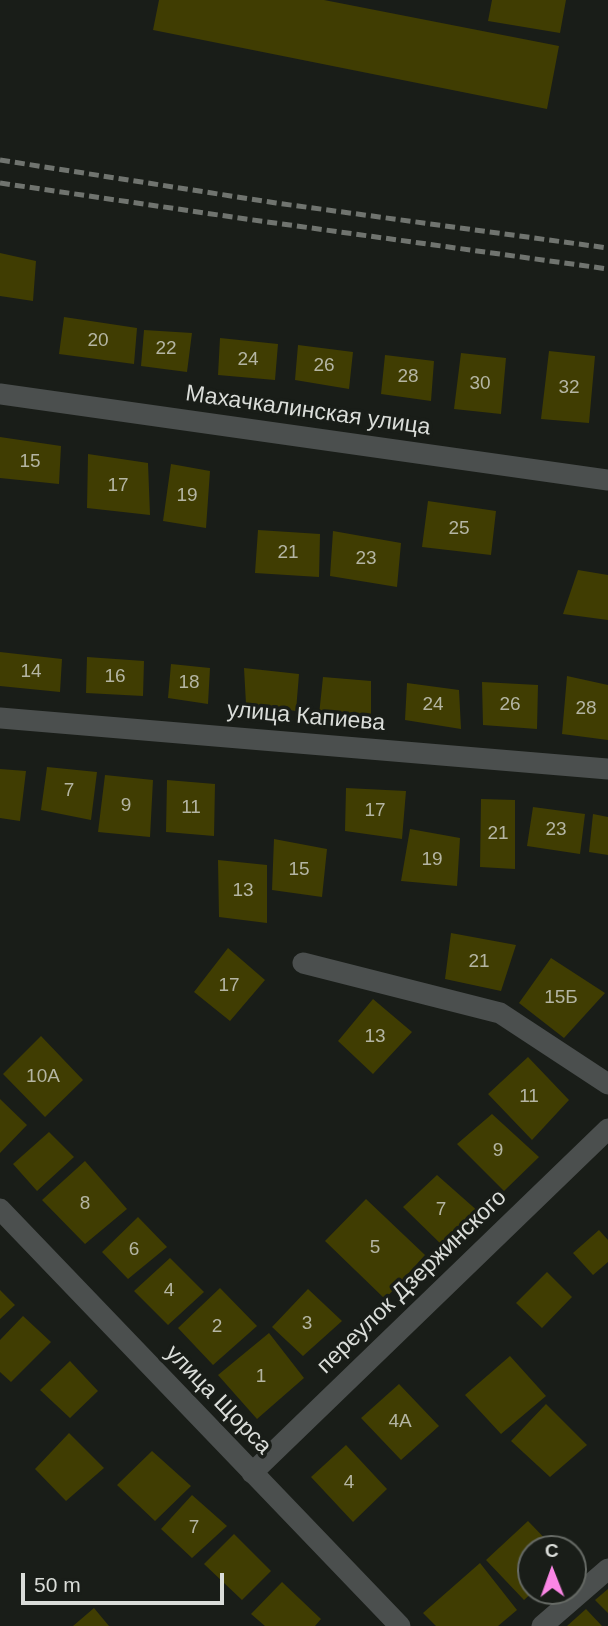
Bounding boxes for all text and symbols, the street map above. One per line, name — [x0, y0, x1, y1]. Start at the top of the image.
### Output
house number: 20 — [87, 330, 109, 352]
house number: 22 — [155, 338, 177, 360]
house number: 24 — [237, 349, 259, 371]
house number: 26 — [313, 355, 335, 377]
house number: 28 — [397, 366, 419, 388]
house number: 30 — [469, 373, 491, 395]
house number: 32 — [558, 377, 580, 399]
street label: Махачкалинская улица — [184, 380, 432, 442]
house number: 15 — [19, 451, 41, 473]
house number: 17 — [107, 475, 129, 497]
house number: 19 — [176, 485, 198, 507]
house number: 25 — [448, 518, 470, 540]
house number: 21 — [277, 542, 299, 564]
house number: 23 — [355, 548, 377, 570]
house number: 14 — [20, 661, 42, 683]
house number: 16 — [104, 666, 126, 688]
house number: 18 — [178, 672, 200, 694]
house number: 24 — [422, 694, 444, 716]
house number: 26 — [499, 694, 521, 716]
street label: улица Капиева — [226, 696, 386, 738]
house number: 28 — [575, 698, 597, 720]
house number: 7 — [64, 780, 74, 802]
house number: 9 — [121, 795, 131, 817]
house number: 11 — [181, 797, 201, 819]
house number: 17 — [364, 800, 386, 822]
house number: 23 — [545, 819, 567, 841]
house number: 21 — [487, 823, 509, 845]
house number: 19 — [421, 849, 443, 871]
house number: 15 — [288, 859, 310, 881]
house number: 13 — [232, 880, 254, 902]
house number: 21 — [468, 951, 490, 973]
house number: 17 — [218, 975, 240, 997]
house number: 15Б — [544, 987, 578, 1009]
house number: 13 — [364, 1026, 386, 1048]
house number: 10А — [26, 1066, 60, 1088]
house number: 11 — [519, 1086, 539, 1108]
house number: 9 — [493, 1140, 503, 1162]
street label: переулок Дзержинского — [311, 1184, 513, 1380]
house number: 8 — [80, 1193, 90, 1215]
house number: 7 — [436, 1199, 446, 1221]
house number: 5 — [370, 1237, 380, 1259]
house number: 6 — [129, 1239, 139, 1261]
house number: 4 — [164, 1280, 174, 1302]
house number: 3 — [302, 1313, 312, 1335]
house number: 2 — [212, 1316, 222, 1338]
street label: улица Щорса — [159, 1340, 277, 1460]
house number: 1 — [256, 1366, 266, 1388]
house number: 4А — [388, 1411, 412, 1433]
house number: 4 — [344, 1472, 354, 1494]
house number: 7 — [189, 1517, 199, 1539]
north arrow — [517, 1535, 587, 1605]
text: С — [545, 1540, 559, 1561]
scale bar — [24, 1560, 228, 1604]
text: 50 m — [34, 1573, 81, 1596]

